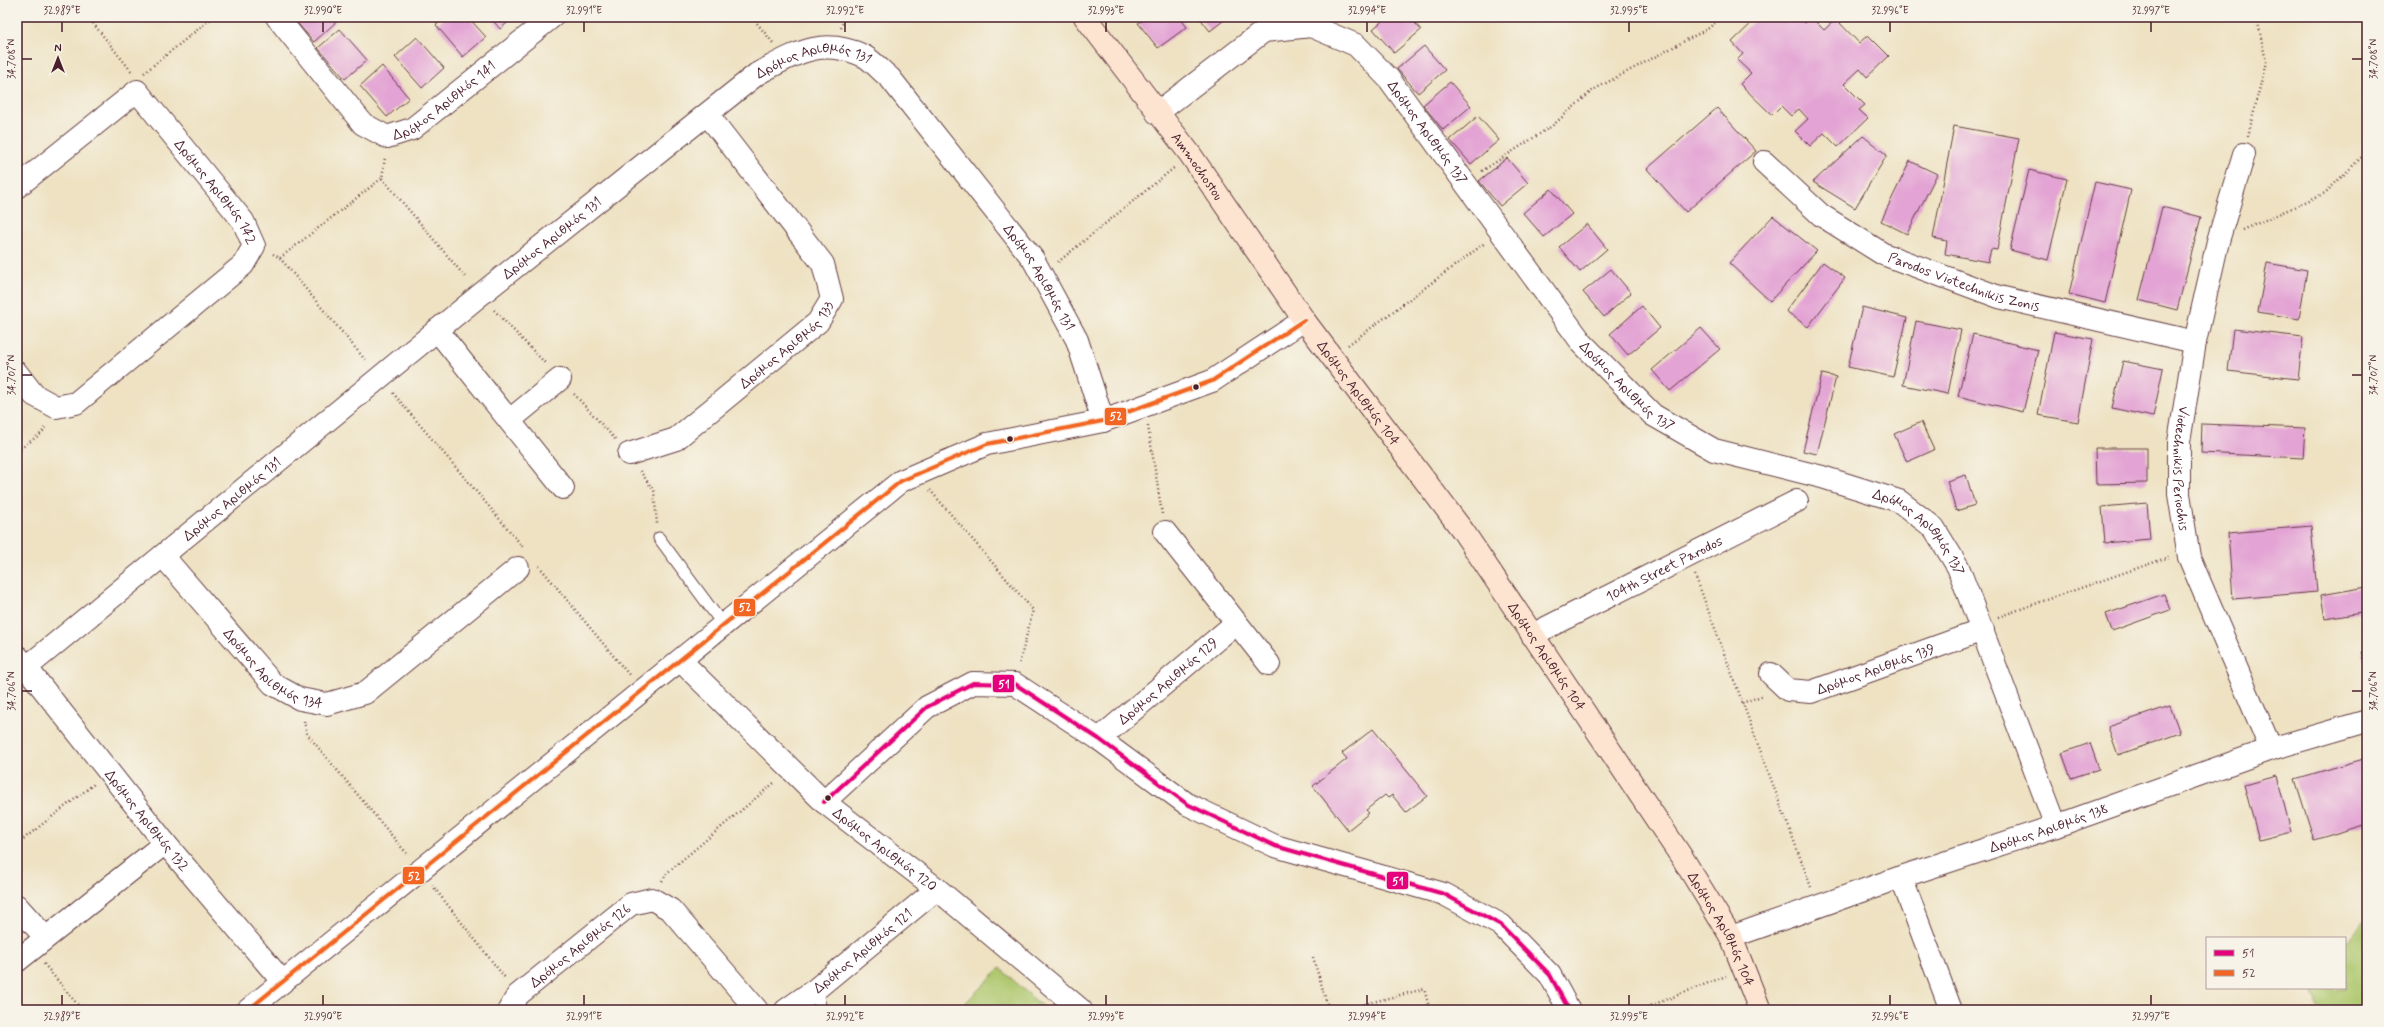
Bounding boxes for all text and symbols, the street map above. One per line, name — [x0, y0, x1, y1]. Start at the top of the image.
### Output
text: 32.989°E — [43, 4, 81, 18]
text: 32.990°E — [304, 4, 342, 18]
text: 32.991°E — [566, 4, 602, 18]
text: 32.992°E — [826, 4, 864, 18]
text: 32.993°E — [1088, 4, 1124, 18]
text: 32.994°E — [1348, 4, 1386, 18]
text: 32.995°E — [1610, 4, 1648, 18]
text: 32.996°E — [1872, 4, 1909, 18]
text: 32.997°E — [2132, 4, 2170, 18]
north arrow — [38, 38, 78, 78]
text: 34.708°N — [5, 39, 19, 79]
street label: Δρόμος Αριθμός 131 — [753, 39, 875, 83]
text: 34.708°N — [2367, 39, 2381, 79]
text: N — [54, 42, 62, 56]
street label: Δρόμος Αριθμός 141 — [390, 57, 500, 145]
street label: Δρόμος Αριθμός 137 — [1383, 77, 1471, 188]
street label: Ammochostou — [1167, 129, 1227, 204]
street label: Δρόμος Αριθμός 142 — [170, 136, 260, 247]
street label: Δρόμος Αριθμός 131 — [499, 193, 606, 284]
street label: Δρόμος Αριθμός 131 — [999, 221, 1078, 334]
street label: Parodos Viotechnikis Zonis — [1886, 249, 2042, 316]
street label: Δρόμος Αριθμός 133 — [736, 298, 839, 393]
street label: Δρόμος Αριθμός 104 — [1313, 337, 1403, 450]
street label: Δρόμος Αριθμός 137 — [1575, 338, 1678, 436]
text: 34.707°N — [5, 354, 19, 395]
text: 34.707°N — [2367, 354, 2381, 395]
unlabelled marker — [1191, 382, 1201, 392]
street label: Viotechnikis Periochis — [2168, 405, 2193, 532]
line badge: 52 — [1104, 407, 1127, 426]
text: 52 — [1110, 410, 1122, 424]
unlabelled marker — [1005, 434, 1015, 444]
street label: Δρόμος Αριθμός 131 — [179, 454, 285, 545]
street label: Δρόμος Αριθμός 137 — [1870, 485, 1968, 578]
street label: 104th Street Parodos — [1603, 532, 1726, 606]
line badge: 52 — [733, 598, 756, 617]
street label: Δρόμος Αριθμός 104 — [1503, 599, 1589, 715]
text: 52 — [739, 601, 751, 615]
street label: Δρόμος Αριθμός 134 — [219, 625, 324, 713]
street label: Δρόμος Αριθμός 129 — [1115, 634, 1222, 729]
street label: Δρόμος Αριθμός 139 — [1814, 640, 1937, 699]
text: 34.706°N — [5, 671, 19, 711]
text: 34.706°N — [2367, 671, 2381, 711]
line badge: 51 — [992, 674, 1015, 693]
text: 51 — [998, 678, 1010, 692]
street label: Δρόμος Αριθμός 132 — [100, 766, 193, 875]
unlabelled marker — [823, 793, 833, 803]
street label: Δρόμος Αριθμός 138 — [1987, 800, 2111, 857]
street label: Δρόμος Αριθμός 120 — [829, 804, 940, 896]
line badge: 52 — [402, 866, 425, 885]
street label: Δρόμος Αριθμός 104 — [1683, 869, 1758, 989]
text: 52 — [408, 870, 420, 884]
line badge: 51 — [1386, 871, 1409, 890]
text: 51 — [1392, 875, 1404, 889]
street label: Δρόμος Αριθμός 126 — [526, 900, 635, 992]
street label: Δρόμος Αριθμός 121 — [810, 905, 917, 998]
legend — [2206, 937, 2346, 989]
text: 51 — [2242, 946, 2254, 962]
text: 52 — [2242, 966, 2256, 982]
text: 32.989°E — [43, 1010, 81, 1024]
text: 32.990°E — [304, 1010, 342, 1024]
text: 32.991°E — [566, 1010, 602, 1024]
text: 32.992°E — [826, 1010, 864, 1024]
text: 32.993°E — [1088, 1010, 1124, 1024]
text: 32.994°E — [1348, 1010, 1386, 1024]
text: 32.995°E — [1610, 1010, 1648, 1024]
text: 32.996°E — [1872, 1010, 1909, 1024]
text: 32.997°E — [2132, 1010, 2170, 1024]

